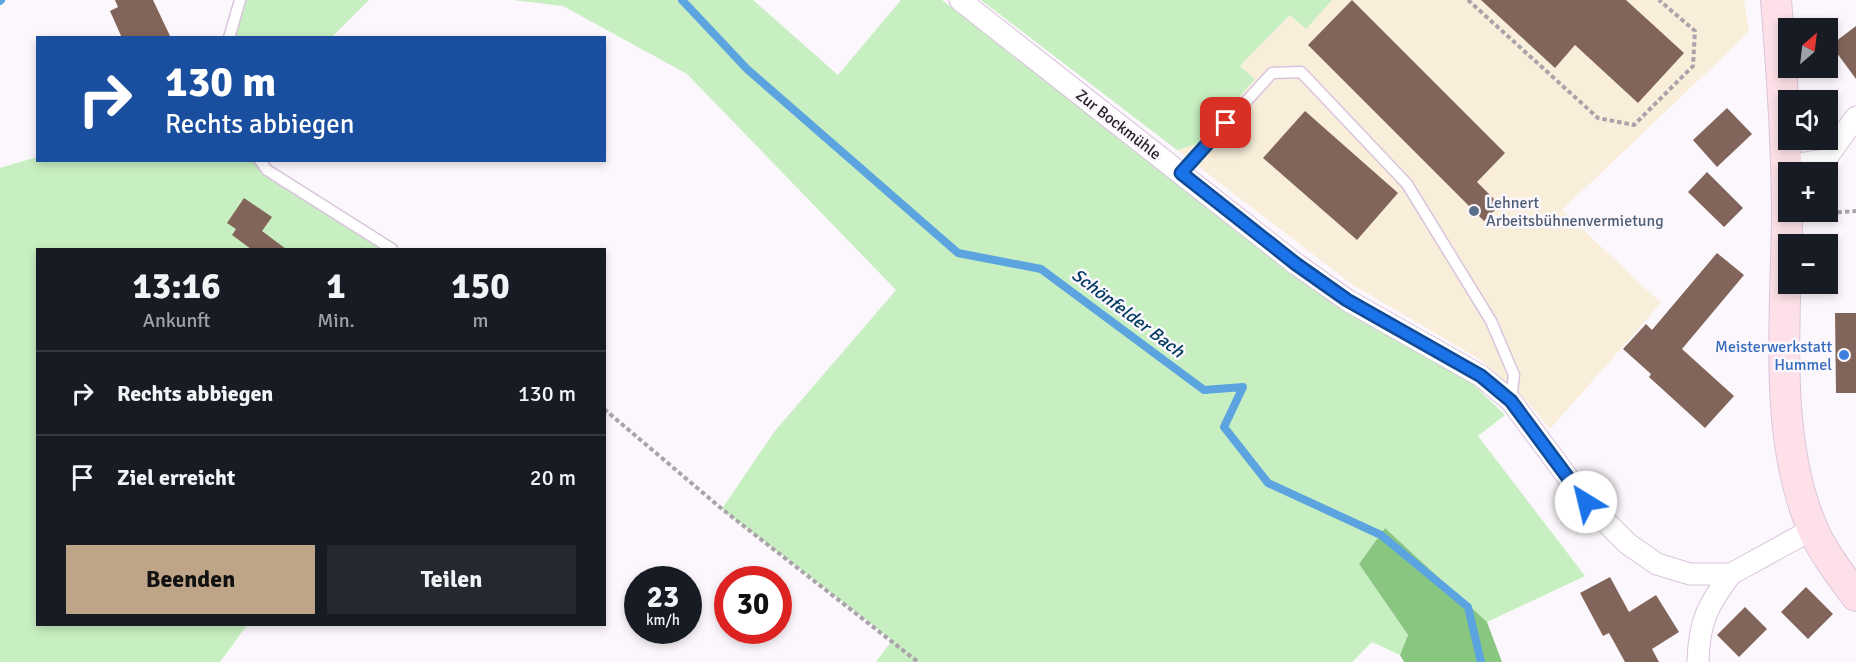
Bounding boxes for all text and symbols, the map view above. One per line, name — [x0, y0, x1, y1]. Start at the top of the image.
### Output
north arrow — [1778, 18, 1838, 78]
map controls — [1778, 18, 1838, 294]
text: 130 m — [165, 57, 276, 108]
icon: right — [66, 60, 144, 138]
street label: Zur Bockmühle — [1072, 85, 1165, 164]
button: sound — [1778, 90, 1838, 150]
pin — [1200, 97, 1251, 148]
icon: arrive — [1209, 106, 1242, 139]
text: Rechts abbiegen — [165, 108, 355, 141]
button: + — [1778, 162, 1838, 222]
place label: Lehnert Arbeitsbühnenvermietung — [1486, 193, 1664, 231]
marker: Lehnert Arbeitsbühnenvermietung — [1467, 204, 1481, 218]
button: − — [1778, 234, 1838, 294]
text: 13:16 — [132, 264, 221, 309]
text: 1 — [326, 264, 346, 309]
text: 150 — [451, 264, 510, 309]
water label: Schönfelder Bach — [1068, 264, 1189, 363]
text: Ankunft — [143, 308, 210, 333]
text: Min. — [317, 308, 355, 333]
text: m — [472, 308, 488, 333]
place label: Meisterwerkstatt Hummel — [1715, 337, 1832, 375]
marker: Meisterwerkstatt Hummel — [1837, 348, 1851, 362]
icon: right — [66, 377, 99, 410]
text: Rechts abbiegen — [117, 380, 273, 407]
text: 130 m — [518, 380, 576, 407]
icon: arrive — [66, 461, 99, 494]
text: Ziel erreicht — [117, 464, 235, 491]
text: 20 m — [530, 464, 576, 491]
position arrow — [1554, 470, 1618, 534]
button: Beenden — [66, 545, 315, 614]
button: Teilen — [327, 545, 576, 614]
speed limit sign: 30 — [714, 566, 792, 644]
text: 23 — [647, 579, 679, 616]
text: km/h — [646, 611, 680, 629]

